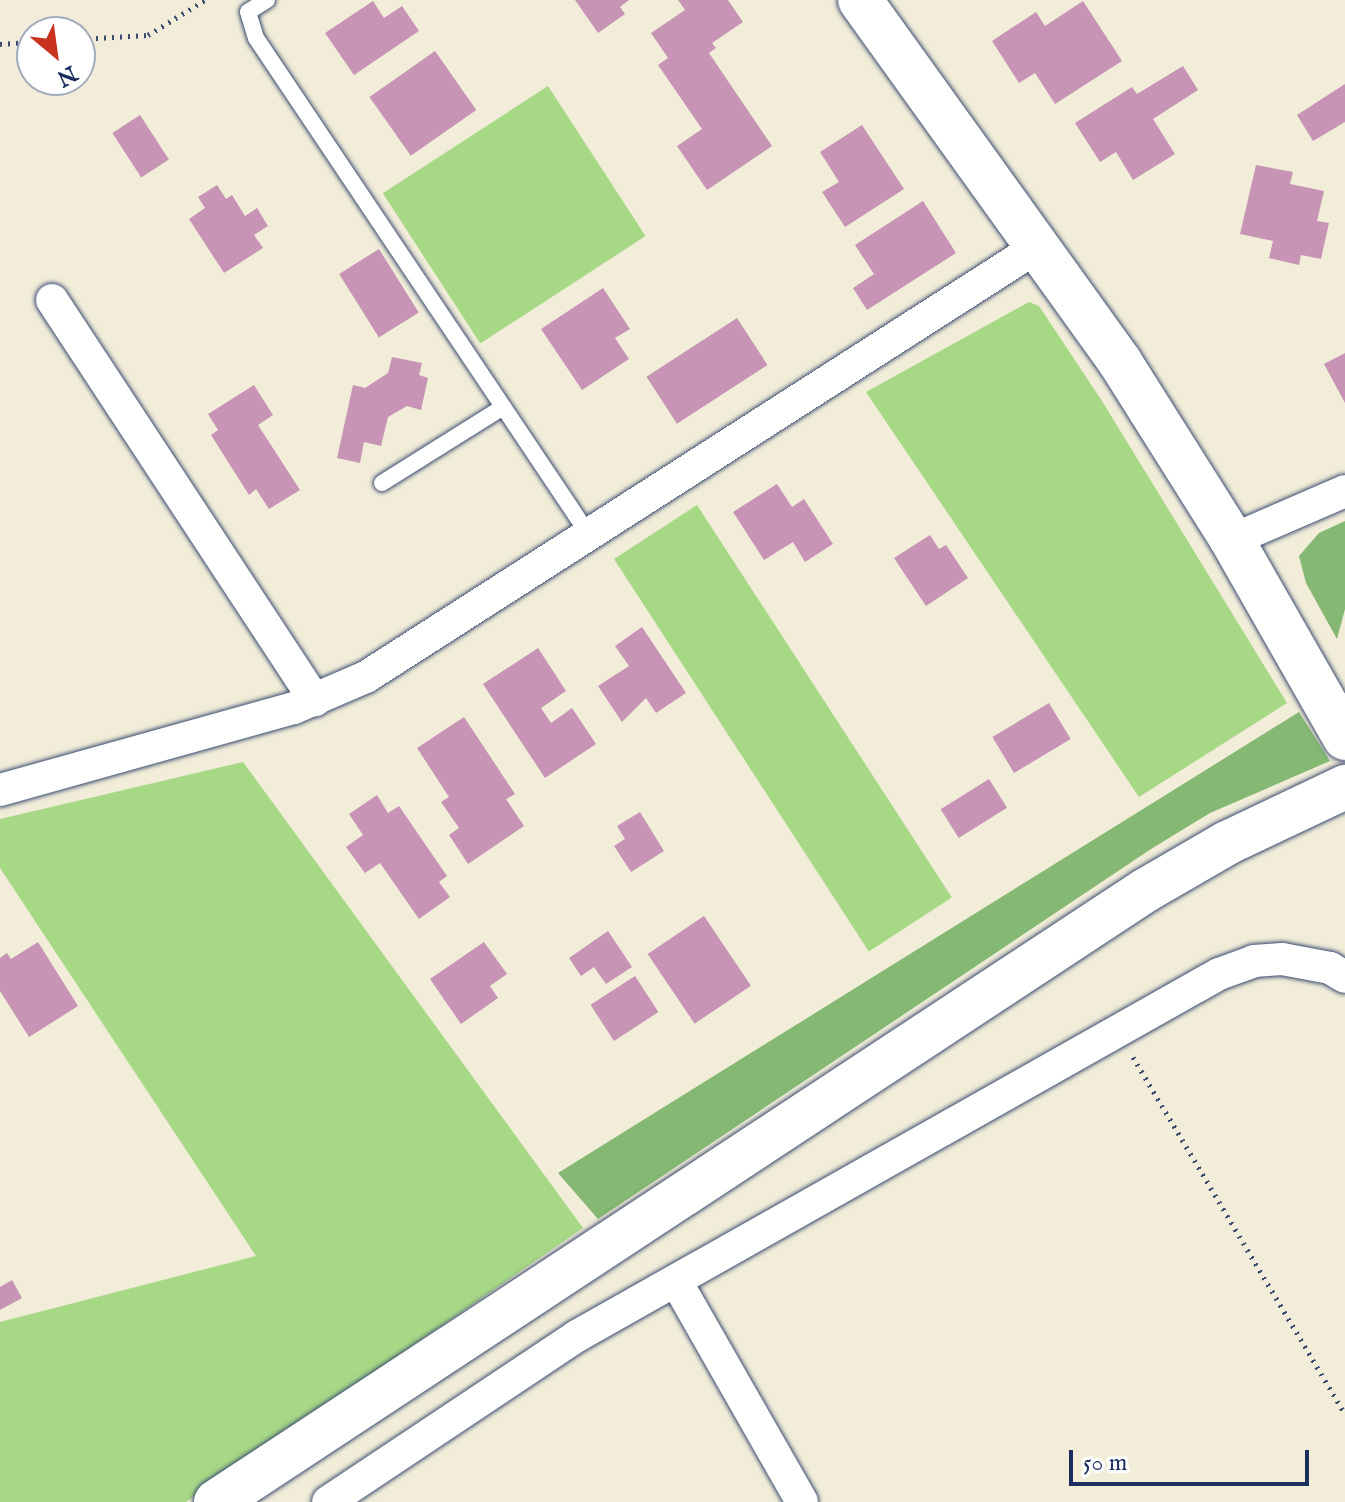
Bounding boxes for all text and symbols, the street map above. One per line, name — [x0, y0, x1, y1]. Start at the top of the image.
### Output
north arrow — [16, 16, 96, 96]
text: N — [52, 58, 82, 92]
scale bar — [1073, 1434, 1313, 1484]
text: 50 m — [1083, 1448, 1127, 1479]

